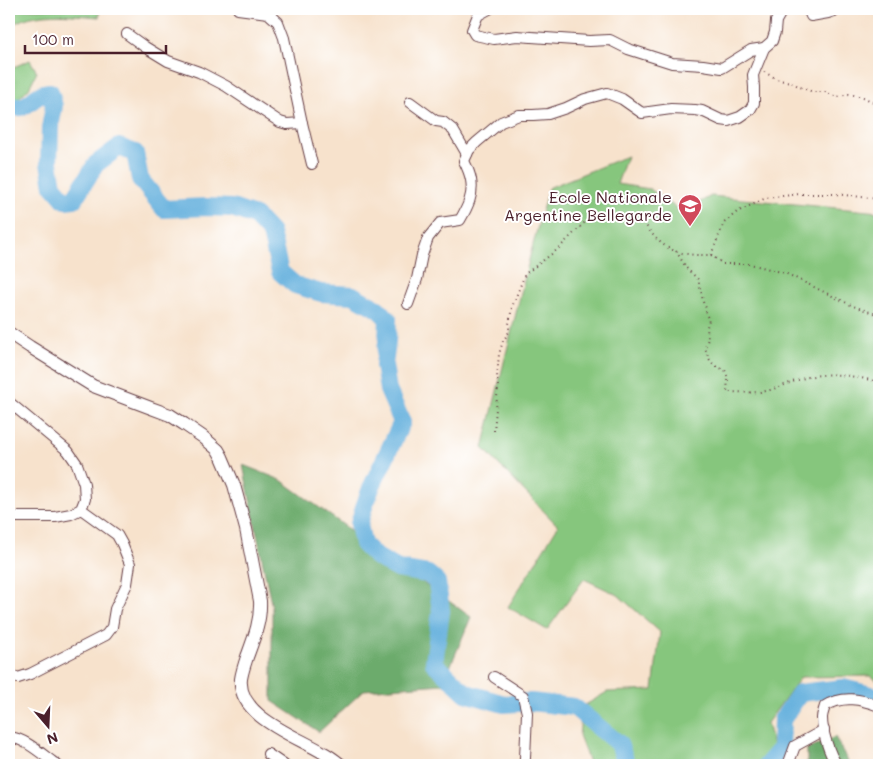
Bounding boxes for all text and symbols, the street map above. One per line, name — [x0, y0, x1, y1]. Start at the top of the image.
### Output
scale bar — [25, 22, 166, 54]
text: 100 m — [32, 29, 74, 49]
place label: Ecole Nationale Argentine Bellegarde — [504, 186, 672, 225]
school or university icon: Ecole Nationale Argentine Bellegarde — [677, 193, 703, 227]
north arrow — [22, 702, 72, 752]
text: N — [44, 728, 61, 749]

